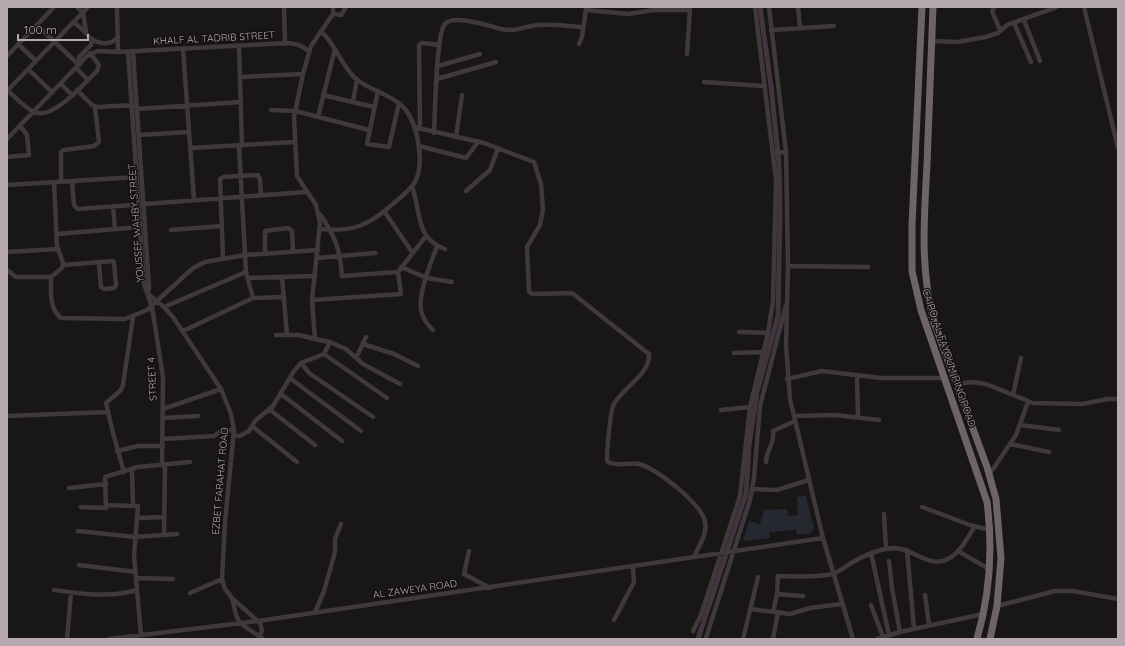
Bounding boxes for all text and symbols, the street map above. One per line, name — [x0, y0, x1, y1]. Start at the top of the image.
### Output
scale bar — [18, 16, 88, 42]
text: 100 m — [24, 22, 57, 37]
street label: KHALF AL TADRIB STREET — [153, 28, 275, 48]
street label: YOUSSEF WAHBY STREET — [125, 163, 147, 283]
street label: CAIRO, AL FAYOUM RING ROAD — [919, 287, 979, 429]
street label: STREET 4 — [144, 357, 160, 401]
street label: EZBET FARAHAT ROAD — [209, 427, 231, 535]
street label: AL ZAWEYA ROAD — [372, 577, 458, 601]

